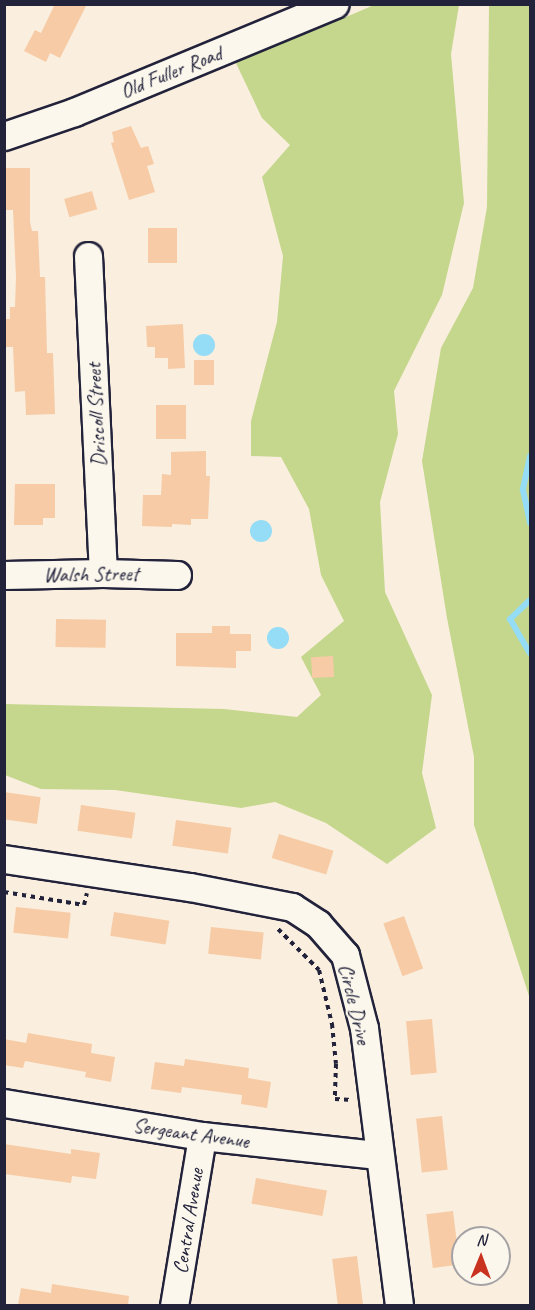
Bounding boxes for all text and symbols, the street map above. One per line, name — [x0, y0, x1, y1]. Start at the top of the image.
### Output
street label: Old Fuller Road — [117, 40, 225, 104]
street label: Driscoll Street — [81, 362, 111, 468]
street label: Walsh Street — [43, 561, 139, 587]
street label: Circle Drive — [334, 961, 376, 1047]
street label: Sergeant Avenue — [131, 1112, 251, 1154]
street label: Central Avenue — [167, 1167, 209, 1275]
north arrow — [451, 1226, 511, 1286]
text: N — [476, 1230, 486, 1250]

